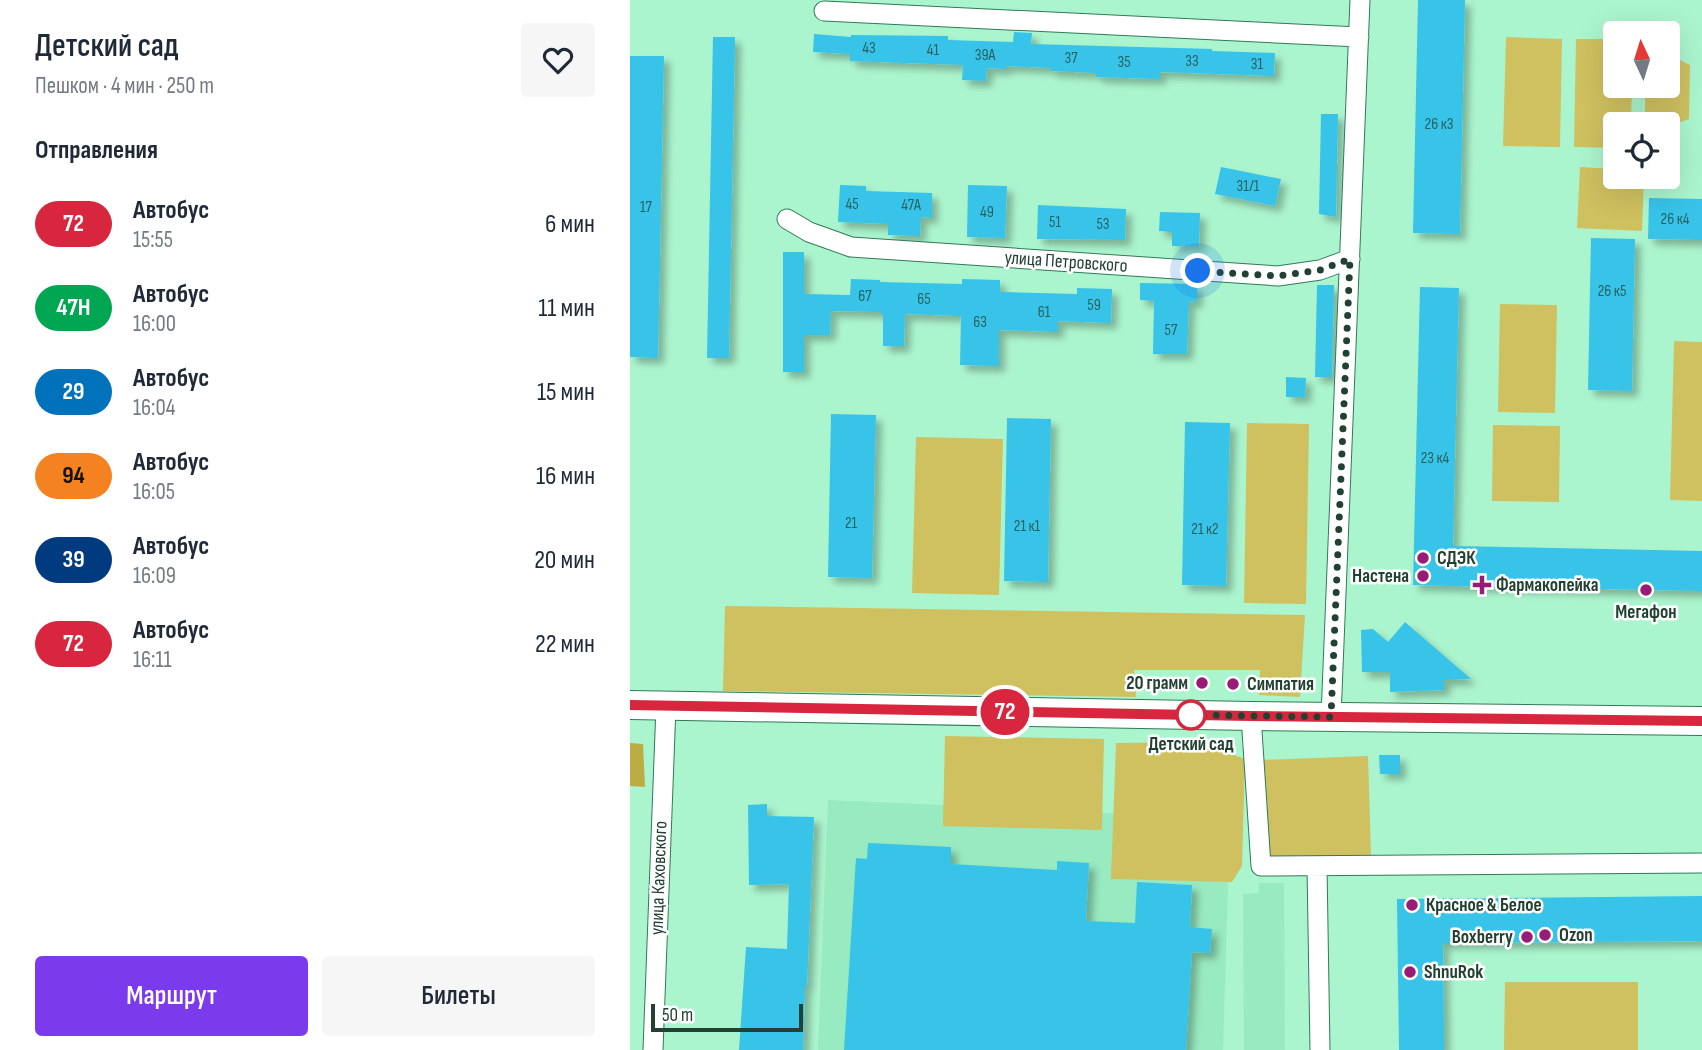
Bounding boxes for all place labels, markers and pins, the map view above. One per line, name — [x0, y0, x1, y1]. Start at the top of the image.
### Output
place label: СДЭК — [1437, 547, 1476, 570]
marker: СДЭК — [1415, 550, 1431, 566]
place label: Настена — [1352, 565, 1409, 588]
marker: Настена — [1415, 568, 1431, 584]
place label: Фармакопейка — [1496, 574, 1598, 597]
marker: Фармакопейка — [1474, 577, 1490, 593]
marker: Мегафон — [1638, 582, 1654, 598]
place label: Мегафон — [1615, 601, 1677, 624]
place label: 20 грамм — [1126, 672, 1188, 695]
place label: Симпатия — [1247, 673, 1314, 696]
marker: 20 грамм — [1194, 675, 1210, 691]
marker: Симпатия — [1225, 676, 1241, 692]
marker: Детский сад — [1176, 700, 1206, 730]
place label: Детский сад — [1148, 733, 1234, 756]
place label: Красное & Белое — [1426, 894, 1542, 917]
marker: Красное & Белое — [1404, 897, 1420, 913]
place label: Ozon — [1559, 924, 1593, 947]
place label: Boxberry — [1452, 926, 1513, 949]
marker: Ozon — [1537, 927, 1553, 943]
marker: Boxberry — [1519, 929, 1535, 945]
place label: ShnuRok — [1424, 961, 1483, 984]
marker: ShnuRok — [1402, 964, 1418, 980]

